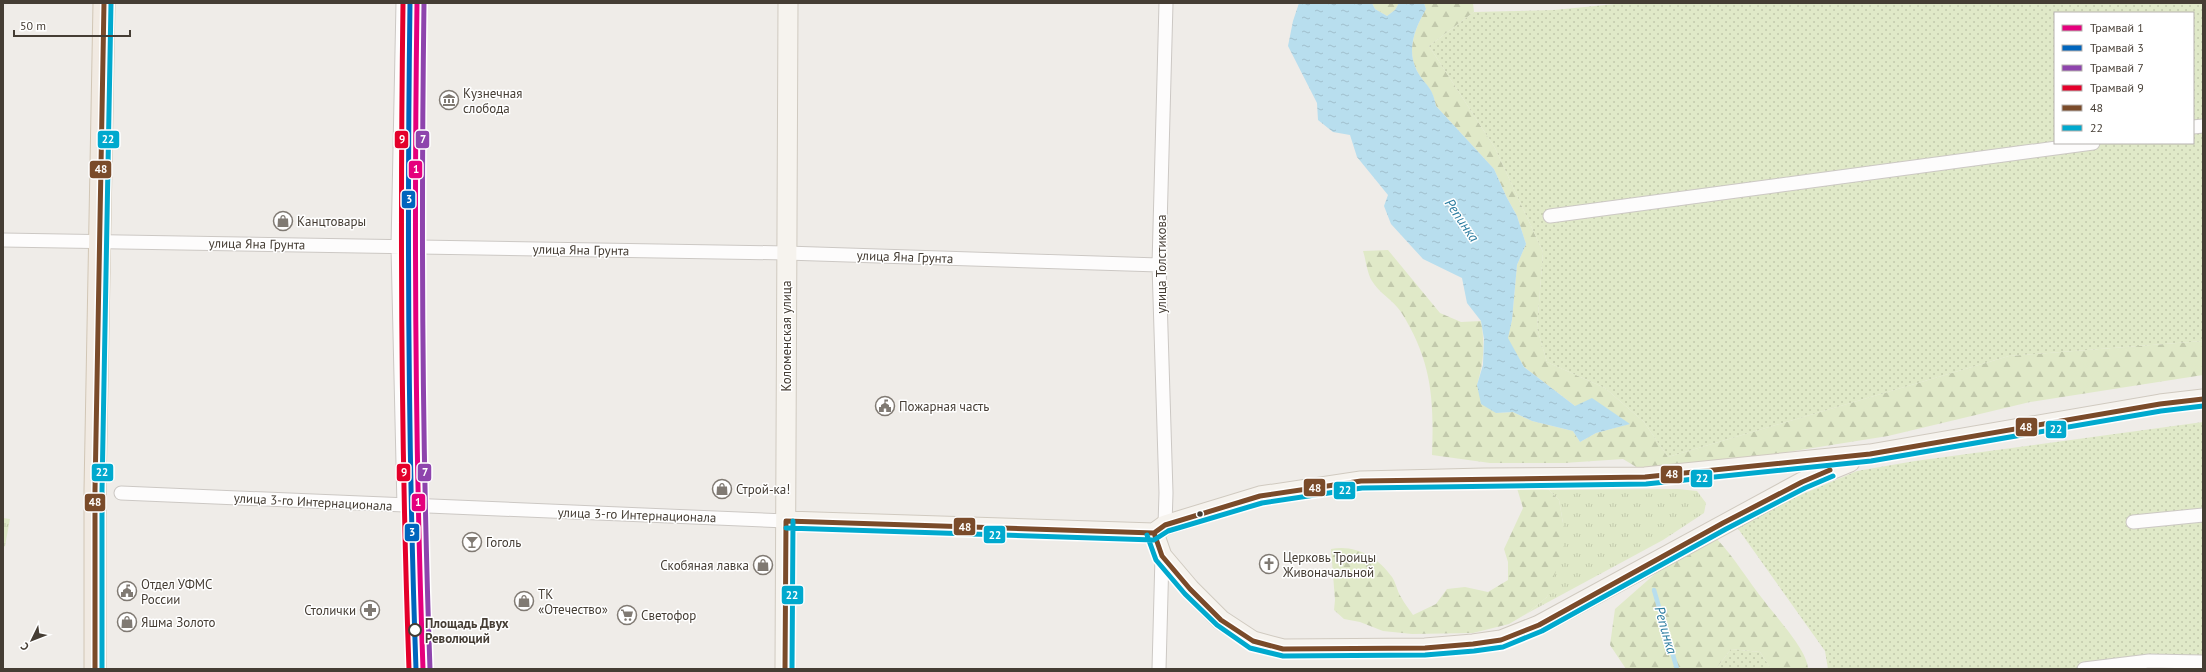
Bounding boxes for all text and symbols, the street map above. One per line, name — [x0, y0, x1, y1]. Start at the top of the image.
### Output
scale bar — [14, 12, 130, 38]
legend — [2054, 12, 2194, 144]
text: 50 m — [20, 18, 46, 33]
text: Трамвай 1 — [2090, 20, 2144, 35]
text: Трамвай 3 — [2090, 40, 2144, 55]
text: Трамвай 7 — [2090, 60, 2144, 75]
text: Трамвай 9 — [2090, 80, 2144, 95]
place label: Кузнечная слобода — [463, 85, 522, 117]
museum icon: Кузнечная слобода — [438, 89, 460, 111]
text: 48 — [2090, 100, 2103, 115]
text: 22 — [2090, 120, 2103, 135]
line badge: 22 — [97, 130, 120, 149]
line badge: 9 — [394, 130, 409, 149]
line badge: 7 — [415, 130, 430, 149]
text: 22 — [102, 132, 114, 146]
text: 9 — [399, 132, 405, 146]
text: 7 — [420, 132, 426, 146]
line badge: 48 — [89, 160, 112, 179]
line badge: 1 — [408, 160, 423, 179]
text: 48 — [95, 162, 107, 176]
text: 1 — [413, 162, 419, 176]
line badge: 3 — [401, 190, 416, 209]
text: 3 — [406, 192, 412, 206]
water label: Репинка — [1441, 195, 1483, 245]
shop icon: Канцтовары — [272, 210, 294, 232]
place label: Канцтовары — [297, 213, 366, 230]
street label: улица Толстикова — [1153, 214, 1170, 314]
street label: улица Яна Грунта — [208, 235, 306, 253]
street label: улица Яна Грунта — [532, 241, 630, 259]
street label: улица Яна Грунта — [856, 247, 954, 267]
street label: Коломенская улица — [778, 281, 795, 391]
public building icon: Пожарная часть — [874, 395, 896, 417]
place label: Пожарная часть — [899, 398, 989, 415]
line badge: 48 — [2015, 417, 2038, 437]
text: 48 — [2020, 420, 2032, 434]
line badge: 22 — [2045, 420, 2067, 439]
text: 22 — [2050, 422, 2062, 436]
line badge: 22 — [91, 463, 114, 482]
line badge: 9 — [396, 463, 411, 482]
line badge: 7 — [417, 463, 432, 482]
text: 22 — [96, 465, 108, 479]
text: 9 — [401, 465, 407, 479]
text: 7 — [422, 465, 428, 479]
line badge: 48 — [1660, 465, 1683, 484]
text: 48 — [1666, 467, 1678, 481]
line badge: 22 — [1690, 469, 1713, 488]
text: 22 — [1696, 471, 1708, 485]
shop icon: Строй-ка! — [711, 478, 733, 500]
line badge: 48 — [1303, 478, 1326, 497]
place label: Строй-ка! — [736, 481, 790, 498]
text: 48 — [1309, 481, 1321, 495]
line badge: 22 — [1333, 481, 1356, 500]
text: 22 — [1339, 483, 1351, 497]
street label: улица 3-го Интернационала — [233, 489, 393, 515]
line badge: 48 — [84, 493, 106, 512]
line badge: 1 — [411, 493, 426, 512]
text: 48 — [89, 495, 101, 509]
text: 1 — [415, 495, 421, 509]
street label: улица 3-го Интернационала — [557, 504, 717, 526]
unlabelled marker — [1195, 509, 1205, 519]
line badge: 48 — [953, 517, 976, 536]
text: 48 — [959, 520, 971, 534]
line badge: 3 — [404, 523, 420, 542]
text: 3 — [409, 525, 415, 539]
line badge: 22 — [983, 525, 1006, 544]
text: 22 — [989, 528, 1001, 542]
bar icon: Гоголь — [461, 531, 483, 553]
place label: Гоголь — [486, 534, 521, 551]
place label: Церковь Троицы Живоначальной — [1282, 549, 1376, 581]
church icon: Церковь Троицы Живоначальной — [1258, 553, 1280, 575]
shop icon: Скобяная лавка — [752, 554, 774, 576]
place label: Скобяная лавка — [660, 557, 749, 574]
place label: Отдел УФМС России — [141, 576, 213, 608]
public building icon: Отдел УФМС России — [116, 580, 138, 602]
line badge: 22 — [781, 585, 804, 605]
place label: ТК «Отечество» — [538, 586, 608, 618]
text: 22 — [786, 588, 798, 602]
shop icon: ТК «Отечество» — [513, 590, 535, 612]
pharmacy icon: Столички — [359, 599, 381, 621]
place label: Столички — [304, 602, 356, 619]
supermarket icon: Светофор — [616, 604, 638, 626]
water label: Репинка — [1651, 604, 1681, 656]
place label: Светофор — [641, 607, 696, 624]
shop icon: Яшма Золото — [116, 611, 138, 633]
place label: Яшма Золото — [141, 614, 215, 631]
place label: Площадь Двух Революций — [425, 615, 509, 647]
north arrow — [12, 620, 52, 660]
marker: Площадь Двух Революций — [408, 623, 422, 637]
text: С — [17, 640, 32, 654]

